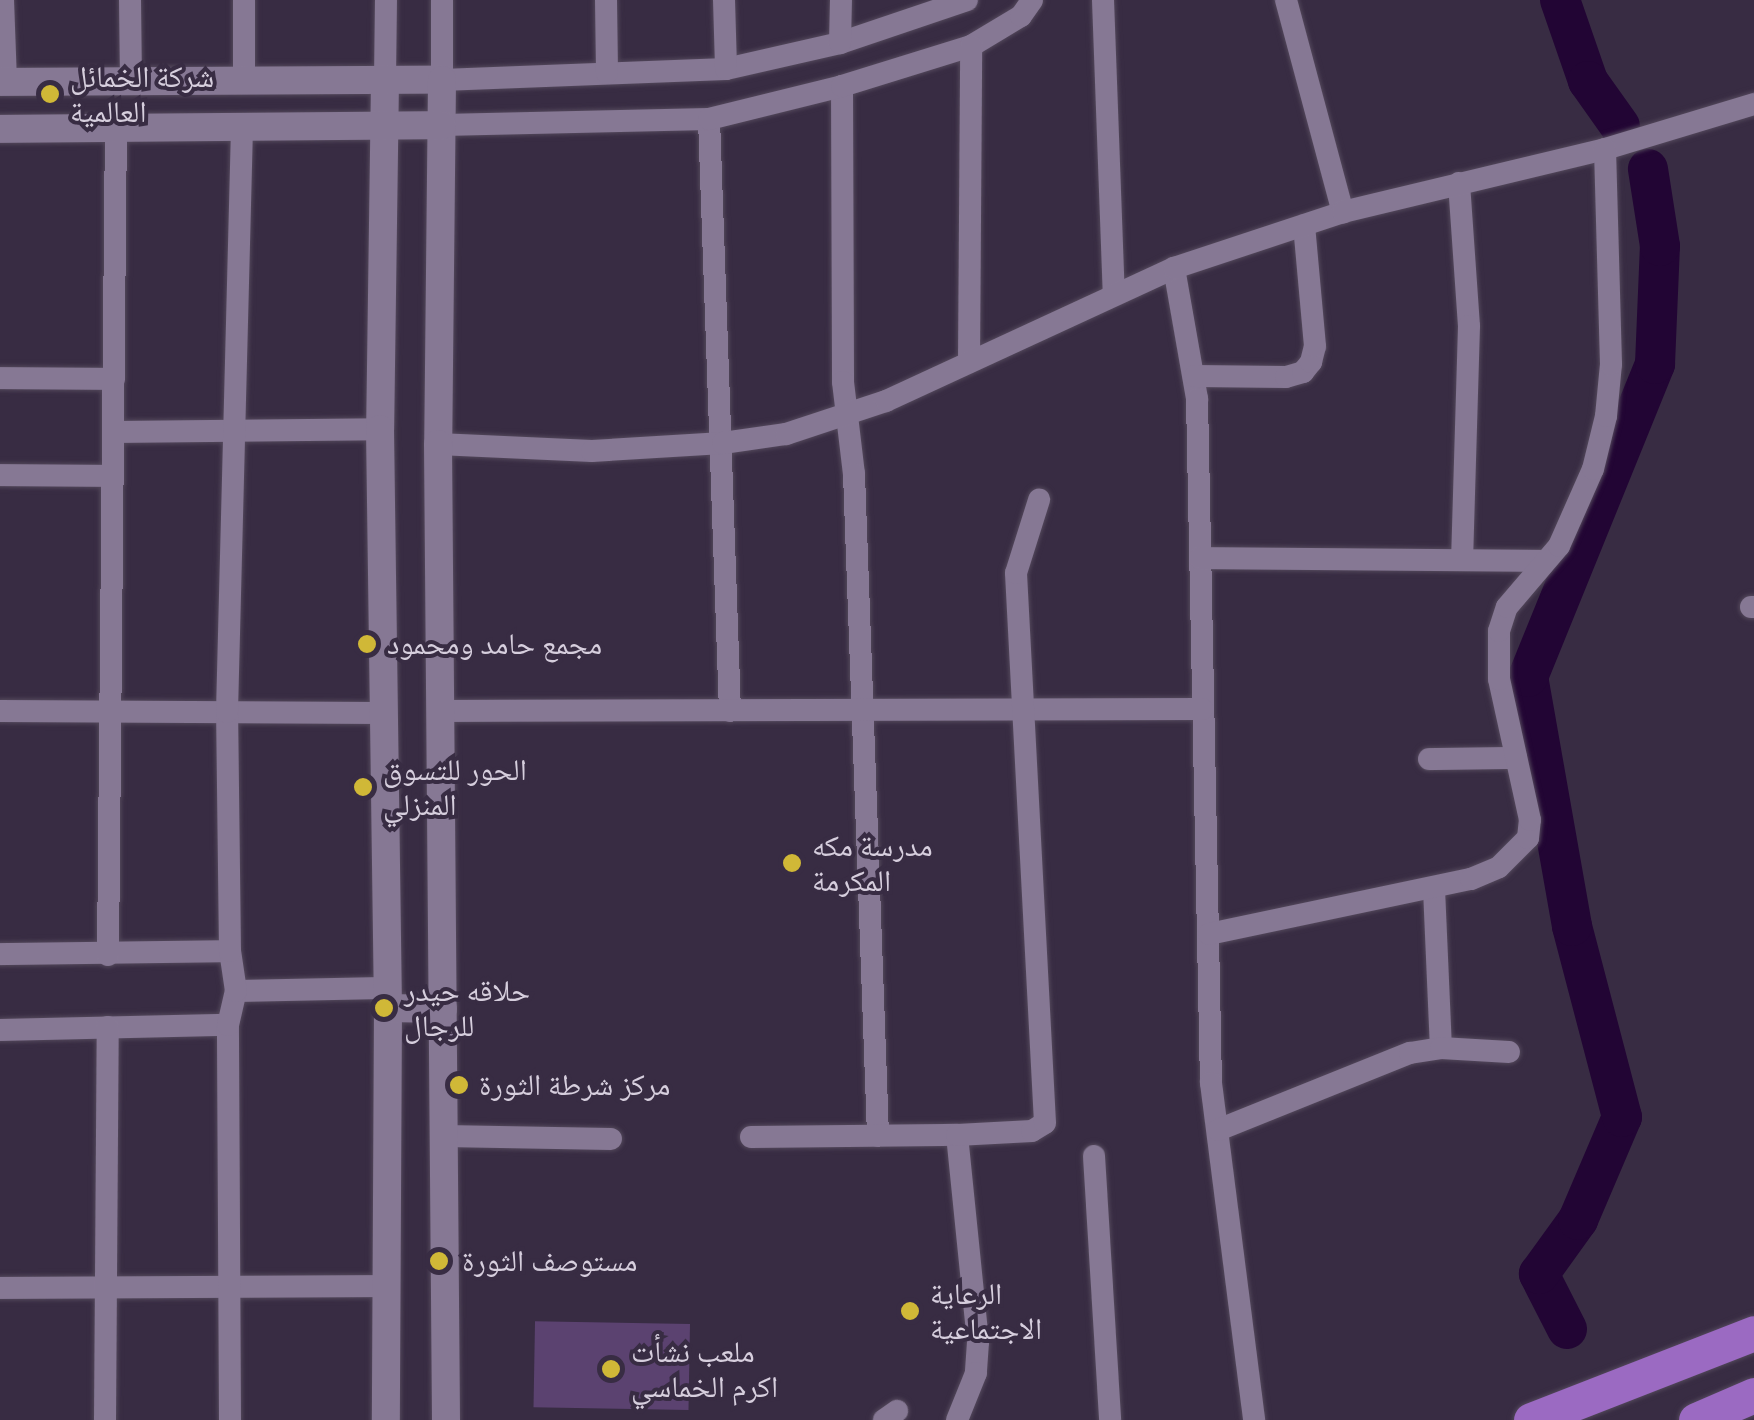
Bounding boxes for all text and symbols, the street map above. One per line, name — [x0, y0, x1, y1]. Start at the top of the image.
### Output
place label: شركة الخمائل العالمية — [70, 59, 214, 130]
marker: شركة الخمائل العالمية — [39, 83, 61, 105]
place label: مجمع حامد ومحمود — [387, 626, 602, 662]
marker: مجمع حامد ومحمود — [356, 633, 378, 655]
place label: الحور للتسوق المنزلي — [383, 752, 527, 822]
marker: الحور للتسوق المنزلي — [352, 776, 374, 798]
place label: مدرسة مكه المكرمة — [812, 828, 933, 898]
marker: مدرسة مكه المكرمة — [781, 852, 803, 874]
place label: حلاقه حيدر للرجال — [404, 973, 530, 1044]
marker: حلاقه حيدر للرجال — [373, 997, 395, 1019]
place label: مركز شرطة الثورة — [479, 1067, 671, 1103]
marker: مركز شرطة الثورة — [448, 1074, 470, 1096]
place label: مستوصف الثورة — [462, 1243, 638, 1279]
marker: مستوصف الثورة — [426, 1248, 452, 1274]
place label: الرعاية الاجتماعية — [930, 1276, 1042, 1346]
marker: الرعاية الاجتماعية — [899, 1300, 921, 1322]
place label: ملعب نشأت اكرم الخماسي — [631, 1334, 778, 1404]
marker: ملعب نشأت اكرم الخماسي — [600, 1358, 622, 1380]

